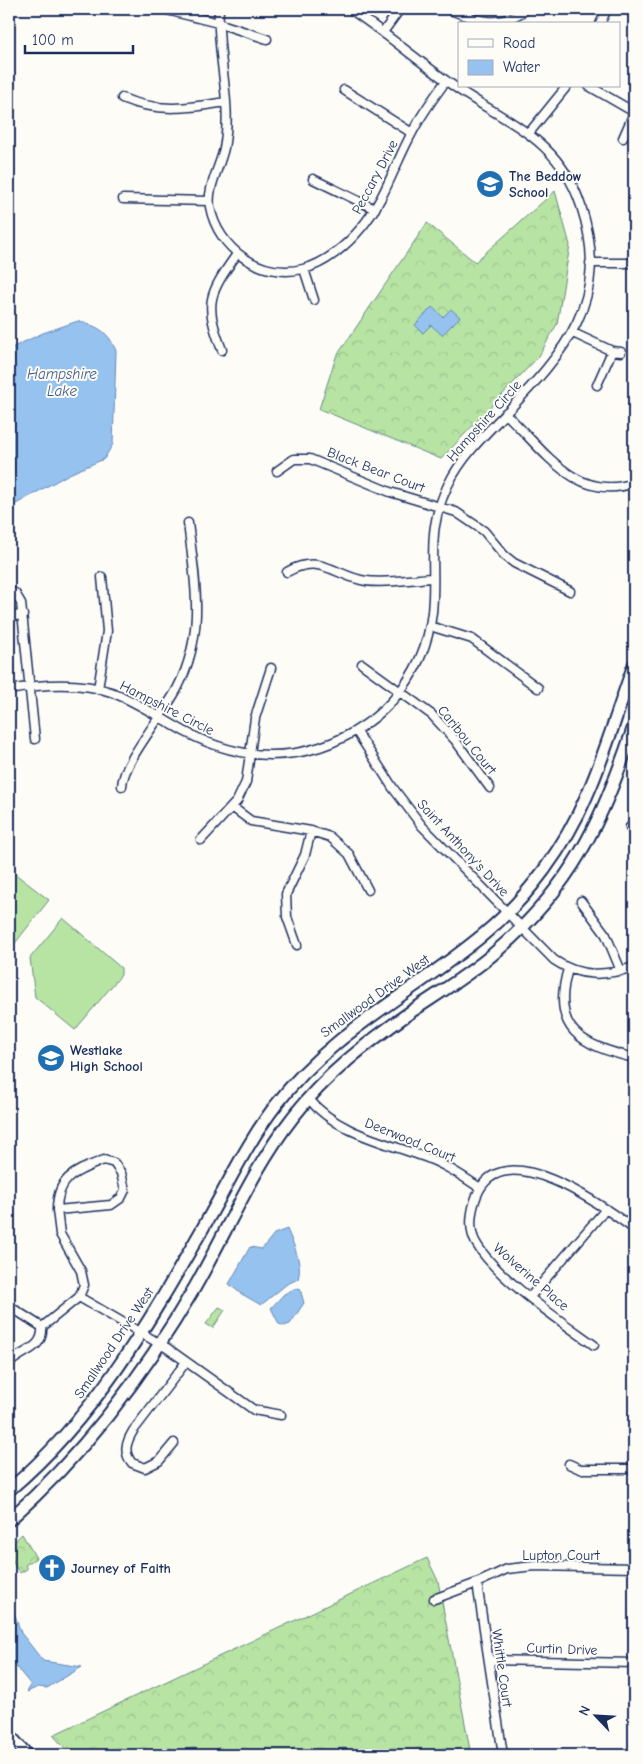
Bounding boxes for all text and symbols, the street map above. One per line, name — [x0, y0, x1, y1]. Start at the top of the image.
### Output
scale bar — [25, 22, 132, 54]
legend — [458, 22, 620, 88]
text: 100 m — [32, 31, 74, 49]
text: Road — [503, 34, 535, 52]
text: Water — [503, 58, 540, 76]
street label: Peccary Drive — [348, 137, 402, 217]
place label: The Beddow School — [509, 168, 582, 201]
school or university icon: The Beddow School — [475, 169, 505, 199]
water label: Hampshire Lake — [27, 365, 97, 400]
street label: Hampshire Circle — [443, 377, 525, 465]
street label: Black Bear Court — [325, 444, 428, 497]
street label: Hampshire Circle — [117, 677, 217, 739]
street label: Caribou Court — [434, 702, 501, 779]
street label: Saint Anthony's Drive — [414, 796, 512, 900]
street label: Smallwood Drive West — [317, 950, 434, 1041]
place label: Westlake High School — [70, 1042, 143, 1075]
school or university icon: Westlake High School — [36, 1043, 66, 1073]
street label: Deerwood Court — [362, 1114, 459, 1166]
street label: Wolverine Place — [490, 1240, 572, 1314]
street label: Smallwood Drive West — [70, 1283, 158, 1402]
street label: Lupton Court — [522, 1547, 601, 1564]
church icon: Journey of Faith — [37, 1553, 67, 1583]
place label: Journey of Faith — [71, 1560, 171, 1577]
street label: Whittle Court — [488, 1628, 516, 1709]
street label: Curtin Drive — [526, 1639, 598, 1659]
north arrow — [570, 1692, 620, 1742]
text: N — [575, 1703, 594, 1718]

